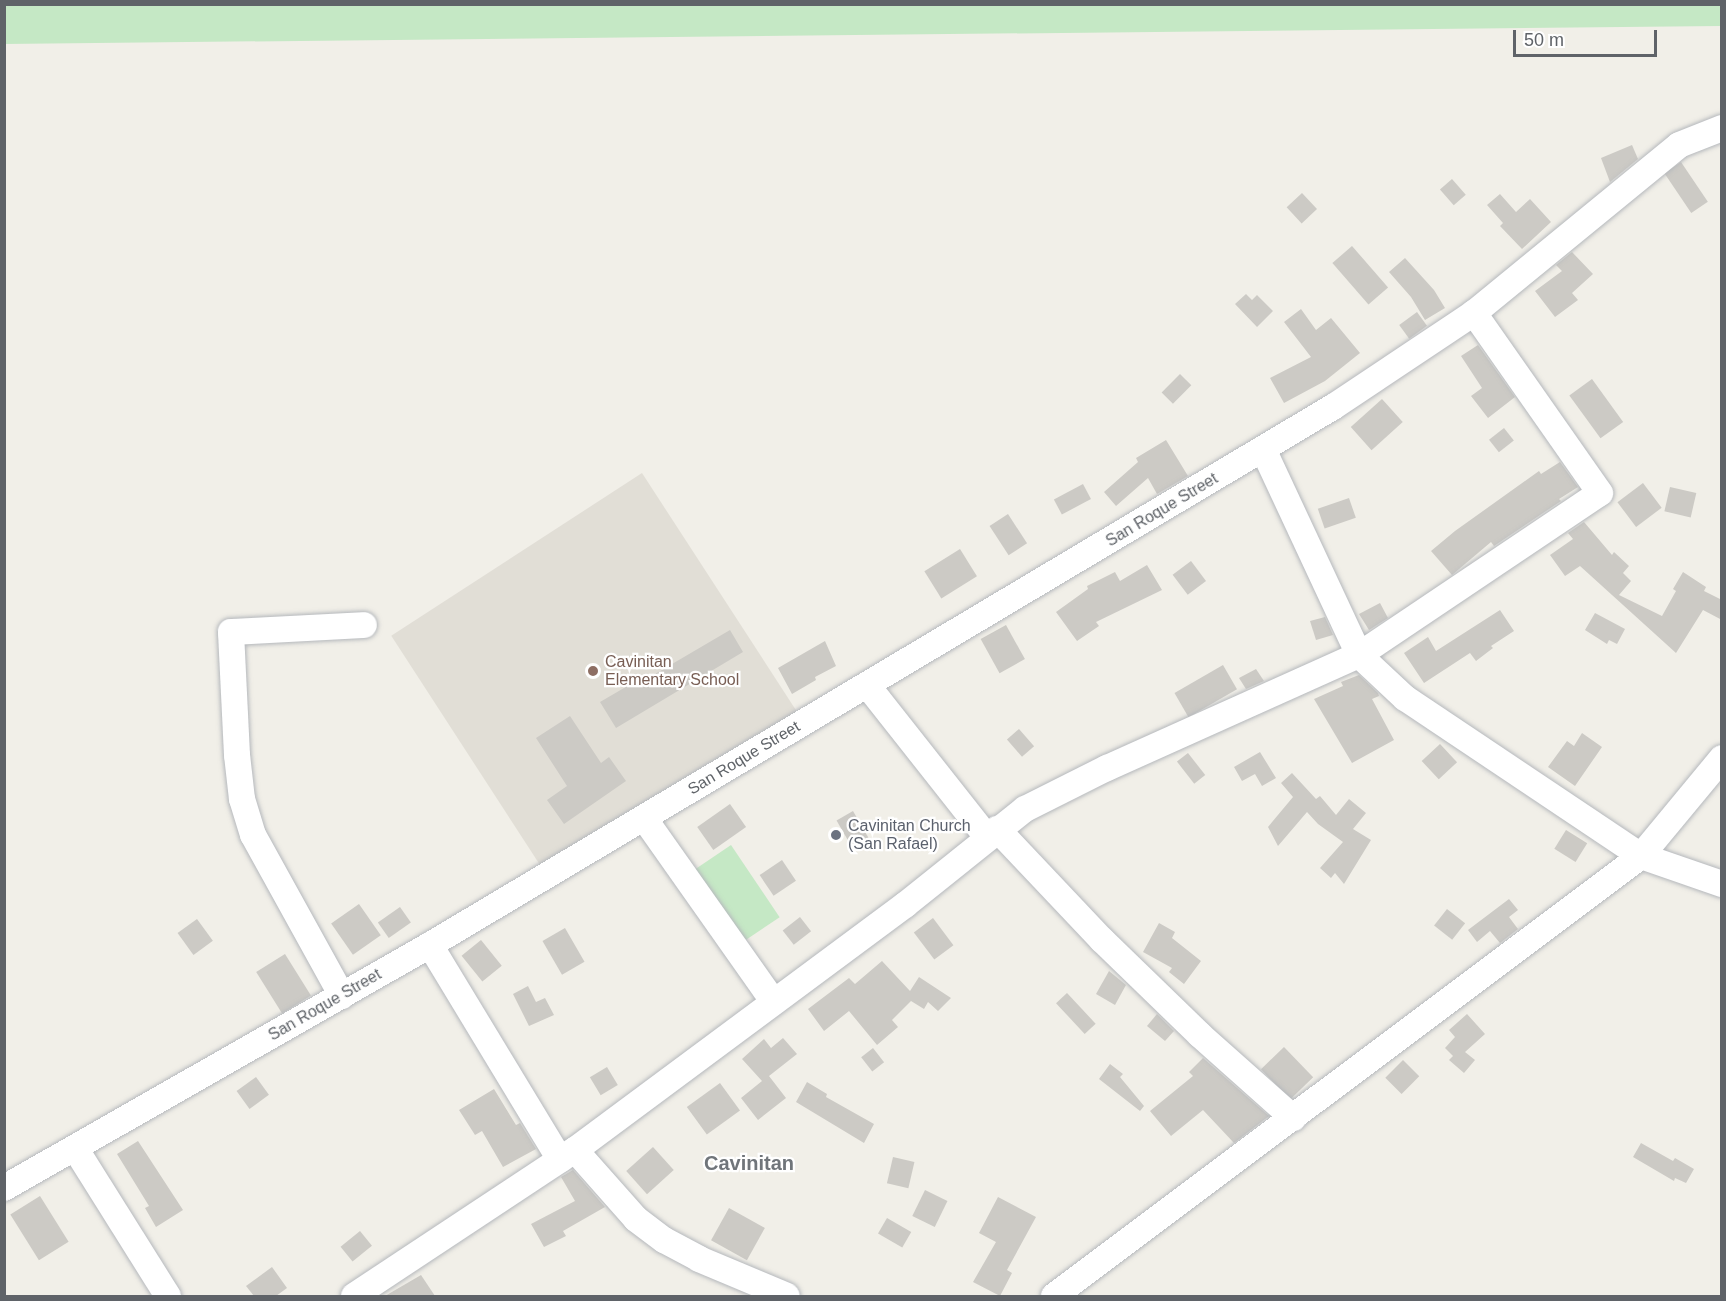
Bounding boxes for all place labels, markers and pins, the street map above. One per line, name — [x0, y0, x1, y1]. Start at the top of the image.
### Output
place label: Cavinitan Elementary School — [605, 652, 739, 690]
marker: Cavinitan Elementary School — [586, 664, 600, 678]
place label: Cavinitan Church (San Rafael) — [848, 816, 971, 854]
marker: Cavinitan Church (San Rafael) — [829, 828, 843, 842]

